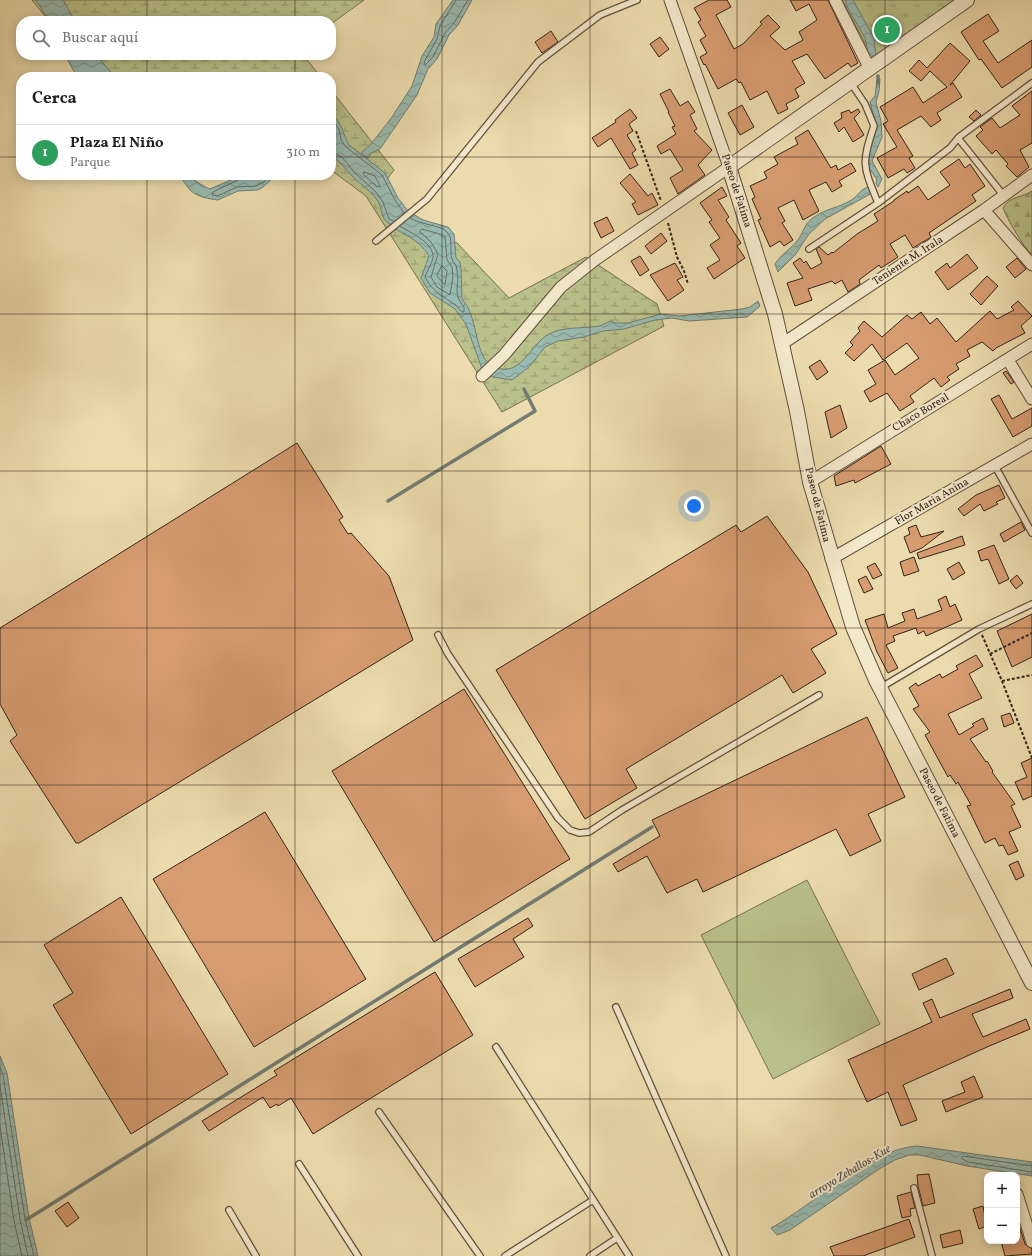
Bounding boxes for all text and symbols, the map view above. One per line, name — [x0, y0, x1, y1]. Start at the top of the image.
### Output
pin: 1 — [874, 15, 900, 45]
search box — [16, 16, 336, 60]
icon: search — [30, 27, 52, 49]
text: Buscar aquí — [62, 28, 138, 49]
text: Cerca — [32, 87, 77, 110]
text: Plaza El Niño — [70, 133, 164, 154]
text: 1 — [42, 144, 48, 162]
text: 310 m — [286, 144, 320, 162]
street label: Paseo de Fatima — [717, 152, 755, 230]
text: Parque — [70, 154, 110, 172]
street label: Teniente M. Irala — [870, 232, 947, 289]
street label: Chaco Boreal — [890, 390, 952, 436]
street label: Paseo de Fatima — [800, 466, 834, 545]
street label: Flor Maria Anina — [892, 474, 972, 529]
your location — [684, 496, 704, 516]
street label: Paseo de Fatima — [915, 765, 963, 841]
water label: arroyo Zeballos-Kue — [806, 1141, 895, 1203]
map controls — [984, 1172, 1020, 1244]
button: + — [984, 1172, 1020, 1208]
button: − — [984, 1208, 1020, 1244]

